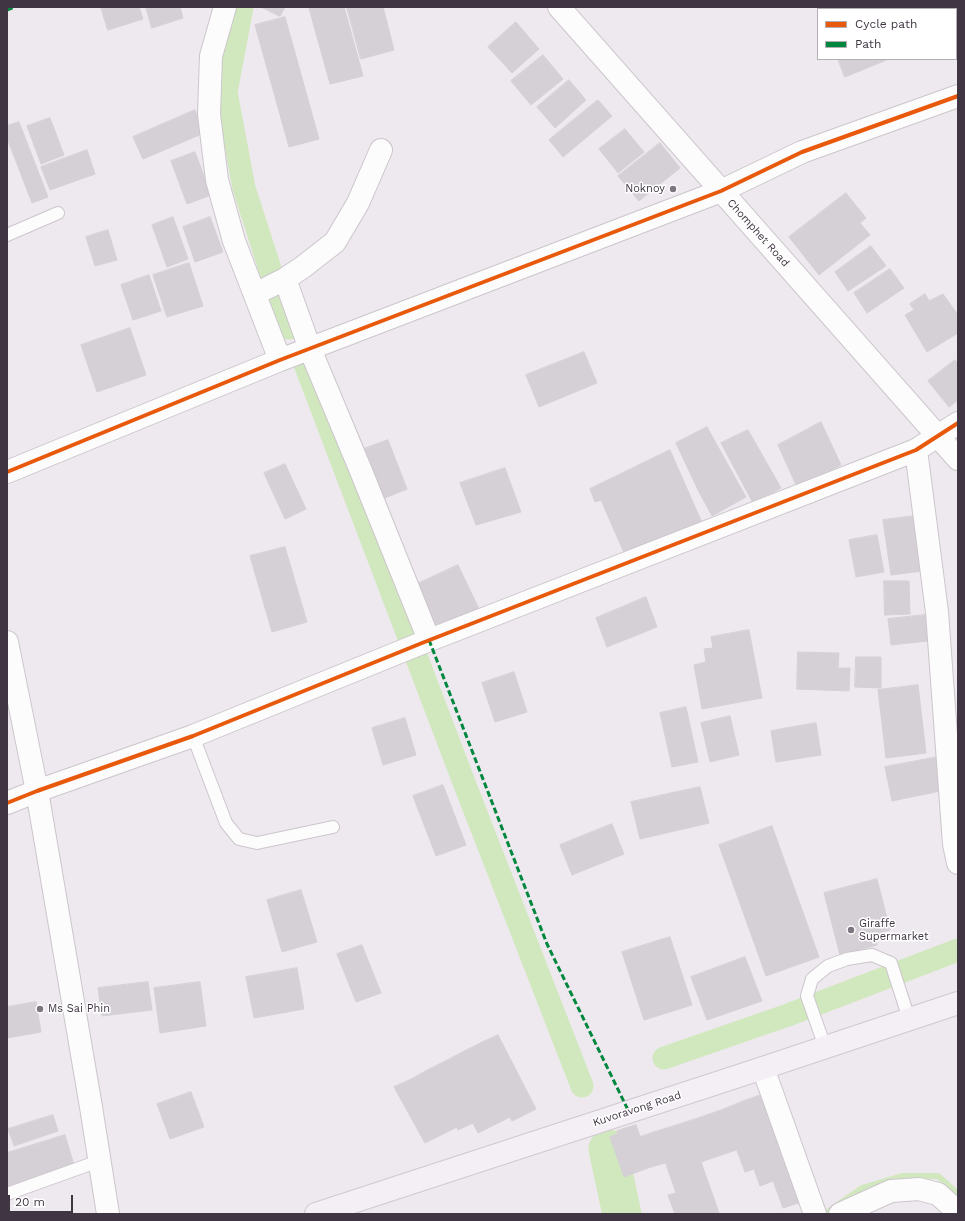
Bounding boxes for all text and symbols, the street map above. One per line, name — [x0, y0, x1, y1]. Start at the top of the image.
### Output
legend — [817, 8, 957, 60]
text: Cycle path — [855, 17, 917, 31]
text: Path — [855, 37, 881, 51]
place label: Noknoy — [625, 182, 665, 196]
marker: Noknoy — [668, 184, 678, 194]
street label: Chomphet Road — [724, 196, 792, 270]
place label: Giraffe Supermarket — [859, 917, 929, 943]
marker: Giraffe Supermarket — [846, 925, 856, 935]
place label: Ms Sai Phin — [48, 1002, 110, 1016]
marker: Ms Sai Phin — [35, 1004, 45, 1014]
street label: Kuvoravong Road — [591, 1089, 683, 1129]
scale bar — [10, 1187, 75, 1213]
text: 20 m — [15, 1195, 45, 1209]

